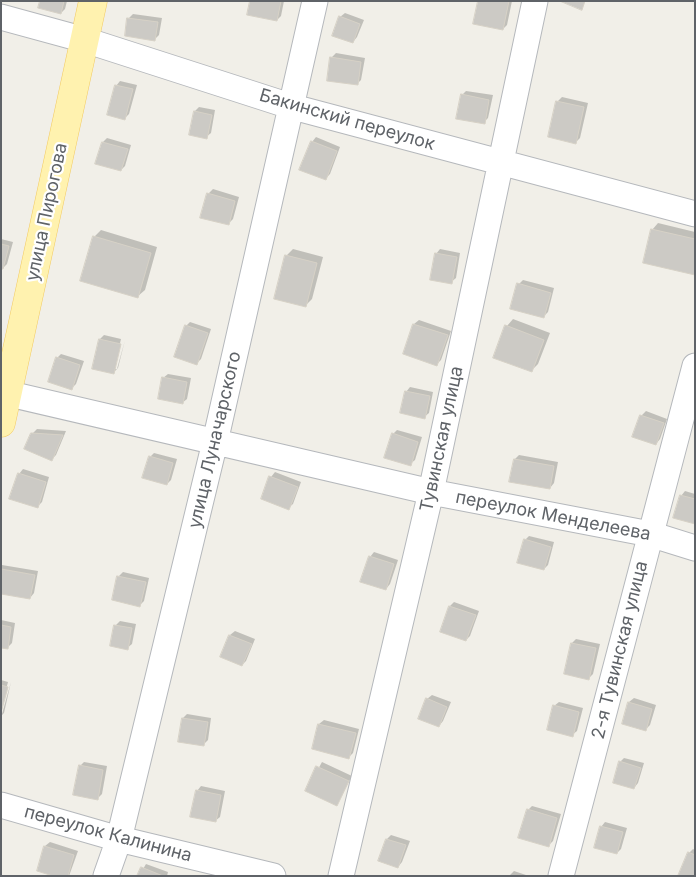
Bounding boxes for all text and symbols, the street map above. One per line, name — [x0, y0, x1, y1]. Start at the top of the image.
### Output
street label: Бакинский переулок — [257, 85, 437, 155]
street label: улица Пирогова — [22, 141, 72, 283]
street label: улица Луначарского — [184, 349, 246, 531]
street label: Тувинская улица — [416, 364, 468, 514]
street label: переулок Менделеева — [454, 486, 652, 546]
street label: 2-я Тувинская улица — [587, 559, 653, 741]
street label: переулок Калинина — [22, 801, 194, 867]

